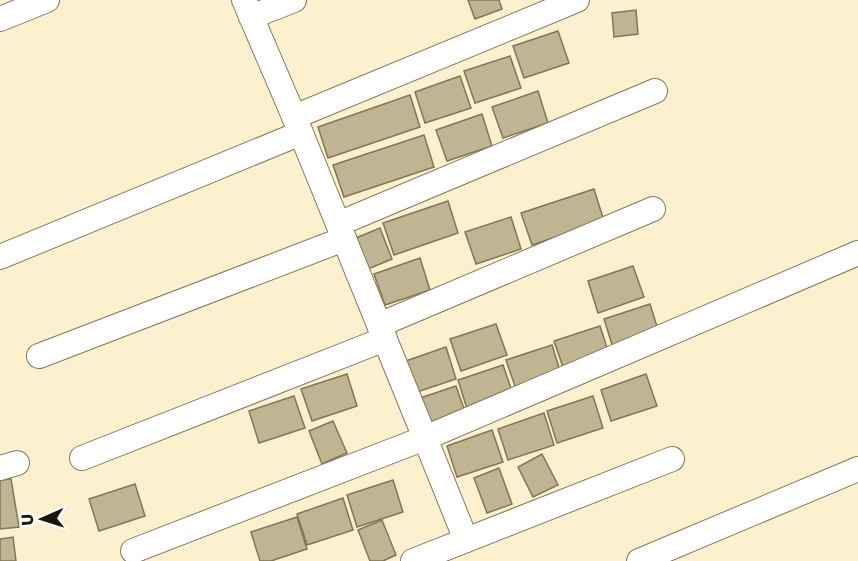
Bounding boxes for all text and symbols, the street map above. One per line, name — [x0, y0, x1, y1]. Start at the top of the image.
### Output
north arrow — [12, 489, 72, 549]
text: U — [17, 513, 37, 526]

